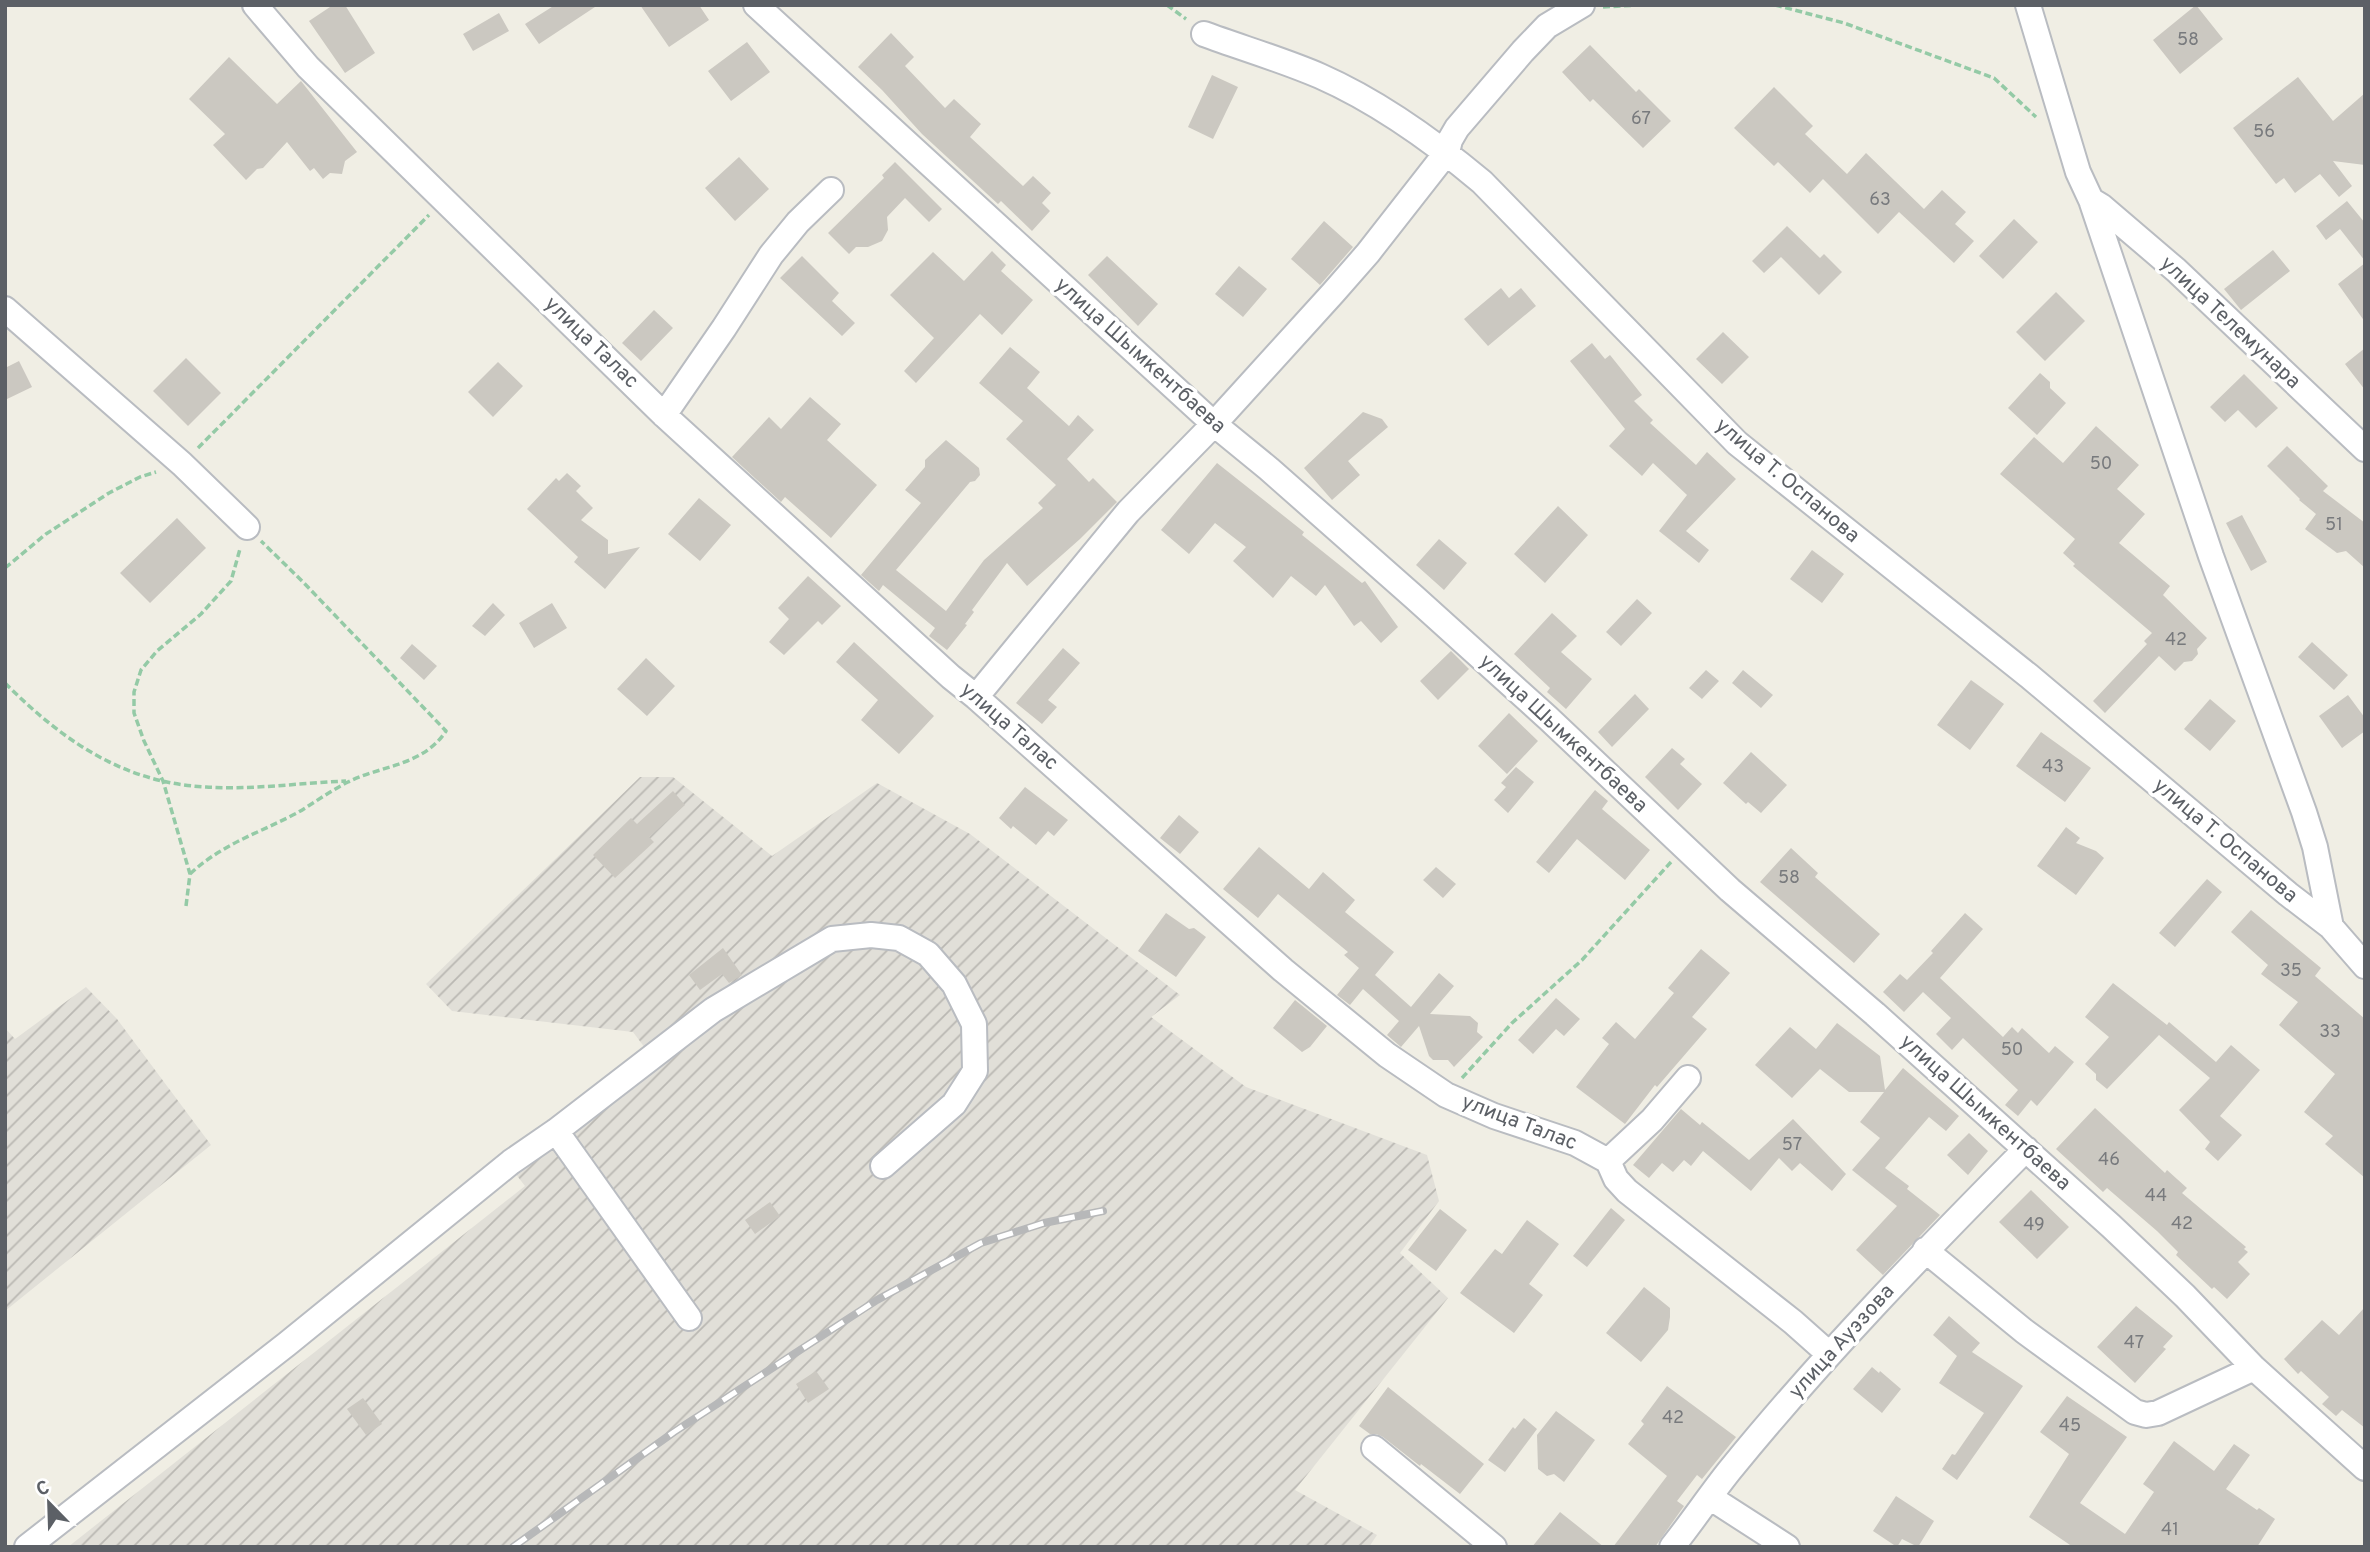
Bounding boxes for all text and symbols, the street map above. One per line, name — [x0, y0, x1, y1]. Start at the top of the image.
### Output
house number: 58 — [2177, 29, 2199, 52]
house number: 67 — [1631, 108, 1651, 131]
house number: 56 — [2253, 121, 2275, 144]
house number: 63 — [1869, 189, 1891, 212]
street label: улица Телемунара — [2154, 251, 2306, 395]
street label: улица Шымкентбаева — [1049, 272, 1231, 440]
street label: улица Талас — [538, 291, 644, 395]
street label: улица Т. Оспанова — [1709, 413, 1865, 549]
house number: 50 — [2090, 453, 2112, 476]
house number: 51 — [2325, 514, 2343, 537]
house number: 42 — [2165, 629, 2187, 652]
street label: улица Шымкентбаева — [1473, 649, 1653, 819]
street label: улица Талас — [954, 677, 1064, 777]
house number: 43 — [2042, 756, 2064, 779]
street label: улица Т. Оспанова — [2147, 773, 2303, 909]
house number: 58 — [1778, 867, 1800, 890]
house number: 35 — [2280, 960, 2302, 983]
house number: 33 — [2319, 1021, 2341, 1044]
street label: улица Шымкентбаева — [1894, 1029, 2076, 1197]
house number: 50 — [2001, 1039, 2023, 1062]
street label: улица Талас — [1457, 1089, 1581, 1157]
house number: 57 — [1782, 1134, 1802, 1157]
house number: 46 — [2098, 1149, 2120, 1172]
house number: 44 — [2145, 1185, 2167, 1208]
house number: 42 — [2171, 1213, 2193, 1236]
house number: 49 — [2023, 1214, 2045, 1237]
street label: улица Ауэзова — [1783, 1279, 1901, 1405]
house number: 47 — [2124, 1332, 2144, 1355]
house number: 42 — [1662, 1407, 1684, 1430]
house number: 45 — [2059, 1415, 2081, 1438]
north arrow — [14, 1468, 84, 1538]
text: С — [33, 1476, 53, 1503]
house number: 41 — [2161, 1519, 2179, 1542]

